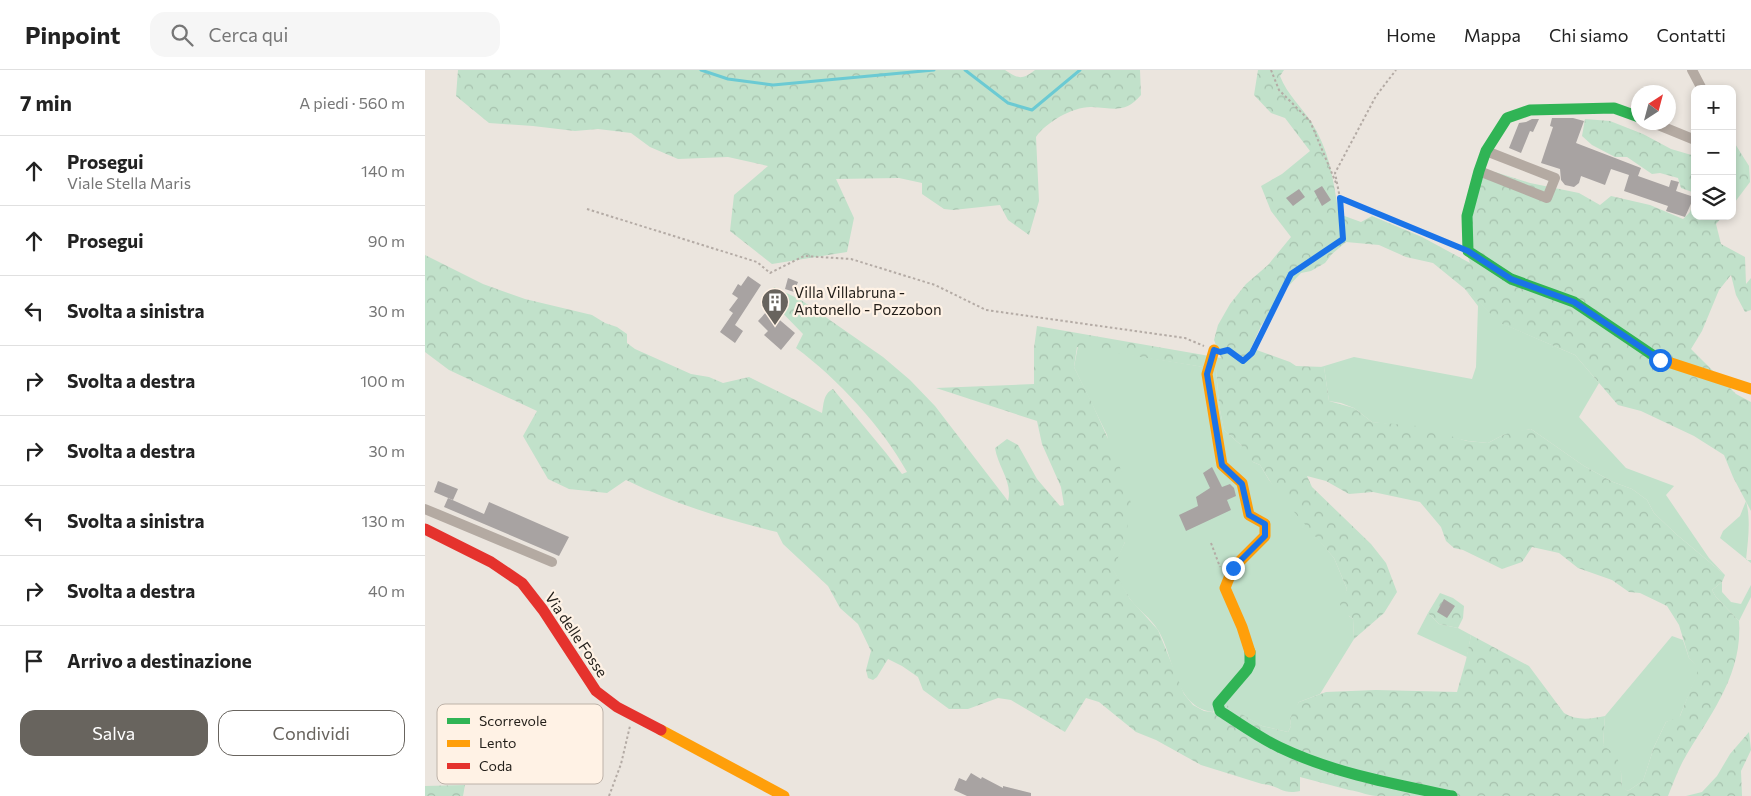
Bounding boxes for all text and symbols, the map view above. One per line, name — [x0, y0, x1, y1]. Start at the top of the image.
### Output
search box — [150, 12, 500, 57]
text: Pinpoint — [25, 20, 120, 49]
icon: search — [168, 21, 196, 49]
text: Cerca qui — [208, 23, 288, 46]
text: Home — [1386, 24, 1436, 46]
text: Mappa — [1464, 24, 1521, 46]
text: Chi siamo — [1549, 24, 1628, 46]
text: Contatti — [1656, 24, 1726, 46]
north arrow — [1631, 85, 1676, 130]
map controls — [1691, 85, 1736, 220]
button: + — [1691, 85, 1736, 130]
text: 7 min — [20, 90, 72, 115]
text: A piedi · 560 m — [299, 93, 405, 112]
button: − — [1691, 130, 1736, 175]
text: Prosegui — [67, 150, 144, 173]
icon: ahead — [20, 157, 48, 185]
text: 140 m — [361, 161, 405, 180]
text: Viale Stella Maris — [67, 173, 191, 192]
button: layers — [1691, 175, 1736, 220]
icon: ahead — [20, 227, 48, 255]
text: Prosegui — [67, 229, 144, 252]
text: 90 m — [368, 231, 405, 250]
place label: Villa Villabruna - Antonello - Pozzobon — [794, 283, 942, 318]
building icon: Villa Villabruna - Antonello - Pozzobon — [760, 287, 790, 326]
icon: left — [20, 297, 48, 325]
text: Svolta a sinistra — [67, 299, 205, 322]
text: 30 m — [368, 301, 405, 320]
route start — [1649, 349, 1672, 372]
icon: right — [20, 367, 48, 395]
text: Svolta a destra — [67, 369, 195, 392]
text: 100 m — [360, 371, 405, 390]
icon: right — [20, 437, 48, 465]
text: Svolta a destra — [67, 439, 195, 462]
text: 30 m — [368, 441, 405, 460]
icon: left — [20, 507, 48, 535]
text: Svolta a sinistra — [67, 509, 205, 532]
text: 130 m — [362, 511, 405, 530]
route end — [1222, 557, 1245, 580]
icon: right — [20, 577, 48, 605]
text: Svolta a destra — [67, 579, 195, 602]
text: 40 m — [368, 581, 405, 600]
street label: Via delle Fosse — [542, 589, 612, 680]
icon: arrive — [20, 647, 48, 675]
text: Arrivo a destinazione — [67, 649, 252, 672]
legend — [437, 704, 603, 784]
button: Salva — [20, 710, 208, 756]
button: Condividi — [218, 710, 405, 756]
text: Scorrevole — [479, 712, 547, 729]
text: Lento — [479, 734, 516, 751]
text: Coda — [479, 757, 512, 774]

